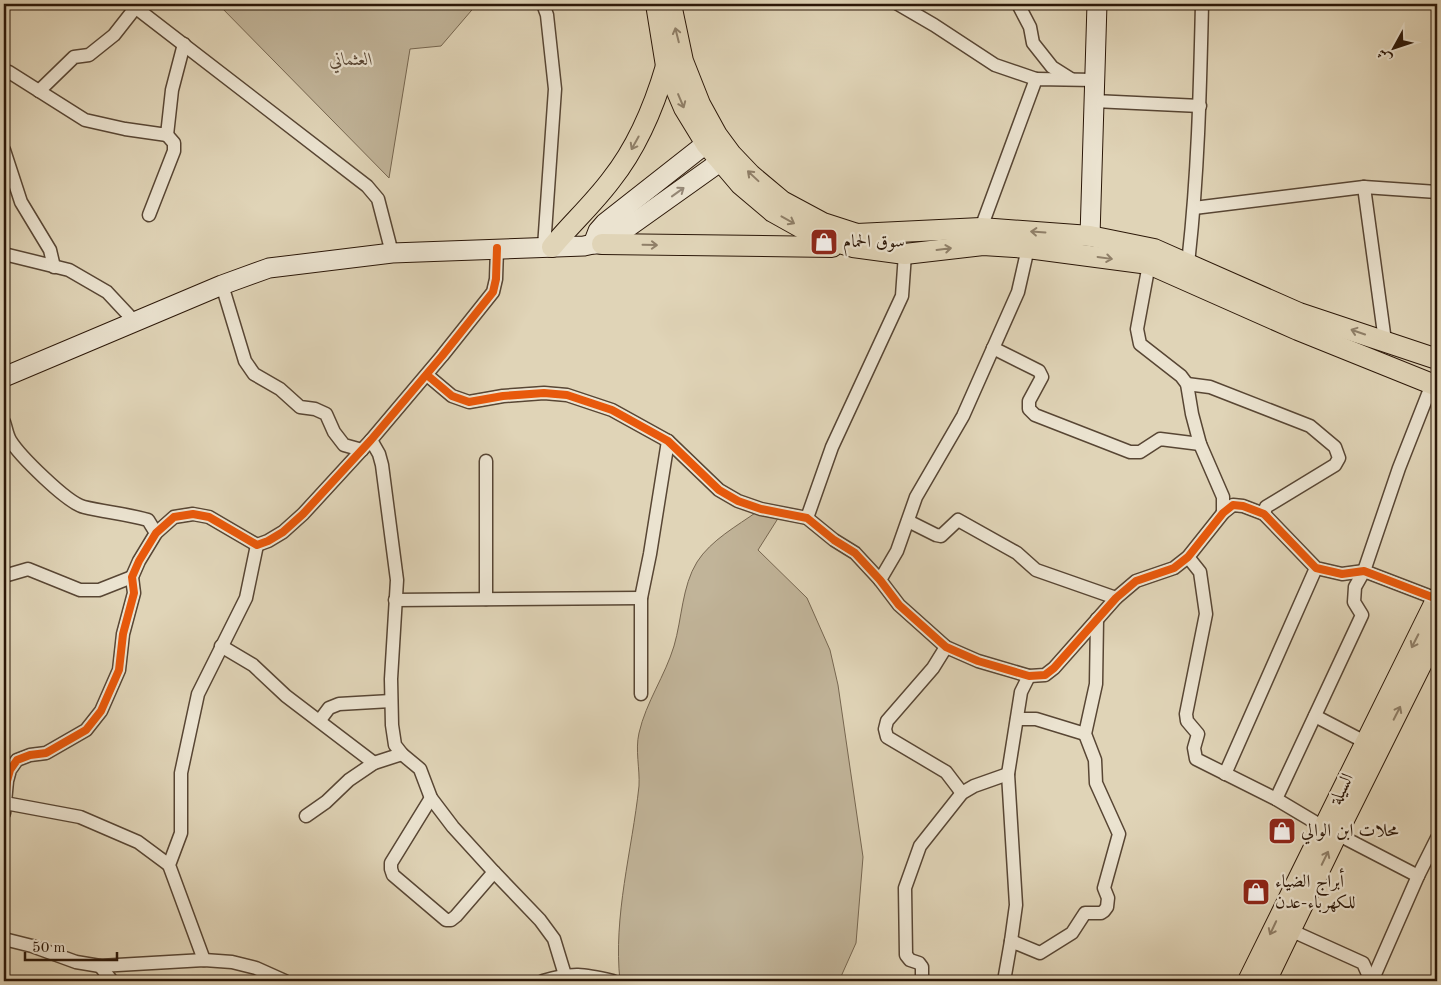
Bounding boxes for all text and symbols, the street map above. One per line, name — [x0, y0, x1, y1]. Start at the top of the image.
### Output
north arrow — [1368, 22, 1418, 72]
one-way arrow — [672, 28, 681, 44]
text: ش — [1375, 46, 1395, 66]
park label: العثماني — [329, 51, 373, 74]
one-way arrow — [677, 93, 687, 108]
one-way arrow — [630, 136, 640, 151]
one-way arrow — [746, 170, 759, 182]
one-way arrow — [671, 187, 685, 197]
one-way arrow — [780, 215, 795, 225]
shop icon: سوق الحمام — [809, 227, 839, 257]
one-way arrow — [1031, 227, 1047, 236]
place label: سوق الحمام — [843, 233, 905, 257]
one-way arrow — [642, 240, 658, 250]
one-way arrow — [936, 244, 952, 254]
one-way arrow — [1097, 253, 1113, 263]
one-way arrow — [1351, 327, 1366, 336]
one-way arrow — [1410, 633, 1419, 648]
one-way arrow — [1393, 706, 1402, 721]
street label: السيلة — [1326, 770, 1357, 808]
shop icon: محلات ابن الوالي — [1267, 816, 1297, 846]
place label: محلات ابن الوالي — [1301, 822, 1399, 845]
one-way arrow — [1320, 851, 1330, 866]
place label: أبراج الضياء للكهرباء-عدن — [1275, 868, 1356, 914]
shop icon: أبراج الضياء للكهرباء-عدن — [1241, 877, 1271, 907]
one-way arrow — [1268, 920, 1278, 935]
scale bar — [25, 930, 118, 962]
text: 50 m — [32, 941, 66, 956]

